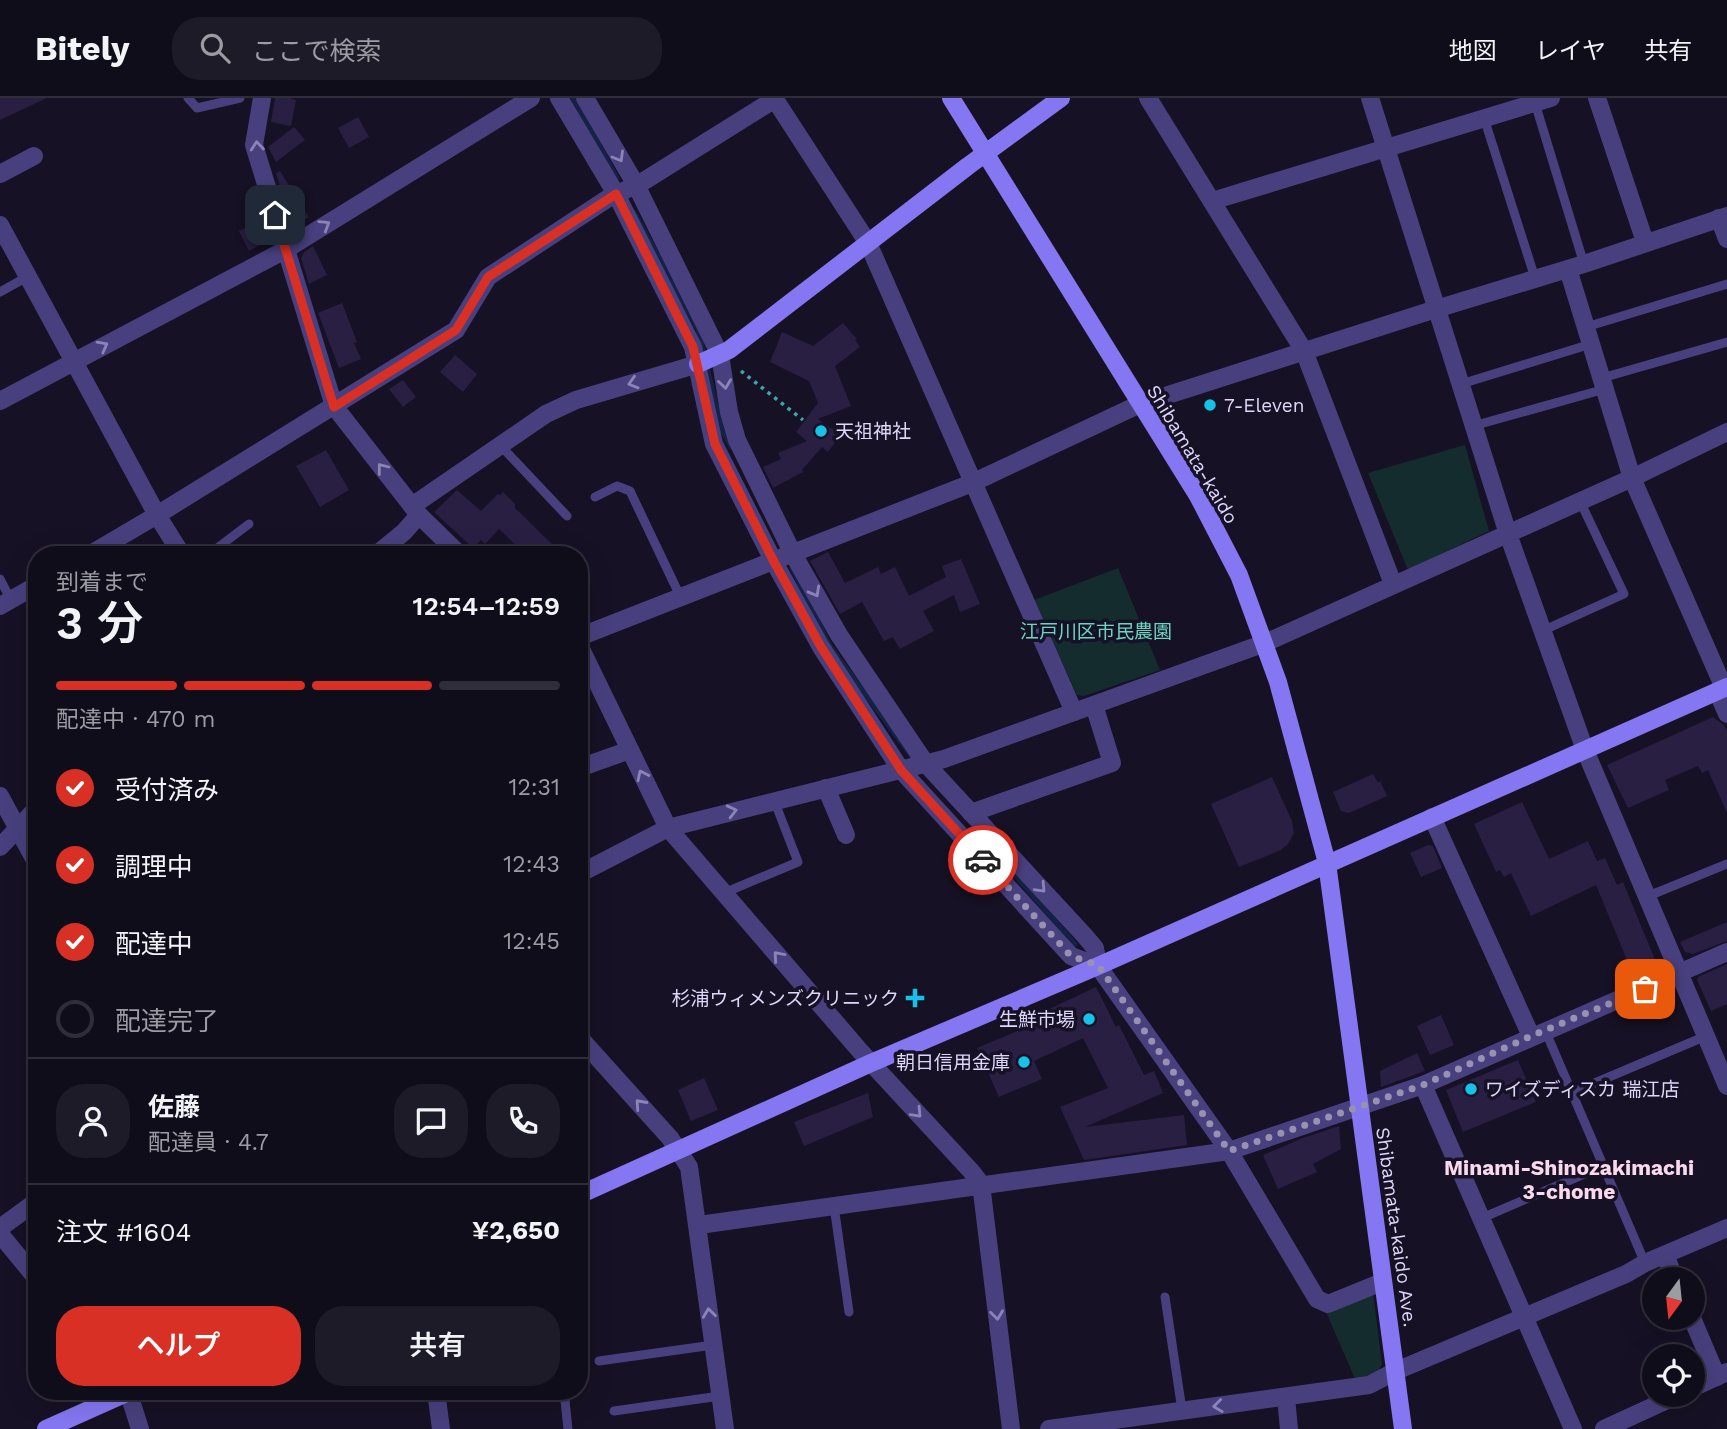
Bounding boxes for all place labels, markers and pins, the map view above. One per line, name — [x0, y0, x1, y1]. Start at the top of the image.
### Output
pin — [245, 185, 305, 245]
place label: 7-Eleven — [1224, 394, 1305, 417]
marker: 7-Eleven — [1202, 397, 1218, 413]
place label: 天祖神社 — [835, 420, 911, 443]
marker: 天祖神社 — [813, 423, 829, 439]
pin — [1615, 959, 1675, 1019]
place label: 杉浦ウィメンズクリニック — [671, 987, 899, 1010]
marker: 杉浦ウィメンズクリニック — [905, 988, 925, 1008]
place label: 生鮮市場 — [999, 1008, 1075, 1031]
marker: 生鮮市場 — [1081, 1011, 1097, 1027]
place label: 朝日信用金庫 — [896, 1051, 1010, 1074]
marker: 朝日信用金庫 — [1016, 1054, 1032, 1070]
place label: ワイズディスカ 瑞江店 — [1485, 1078, 1680, 1101]
marker: ワイズディスカ 瑞江店 — [1463, 1081, 1479, 1097]

